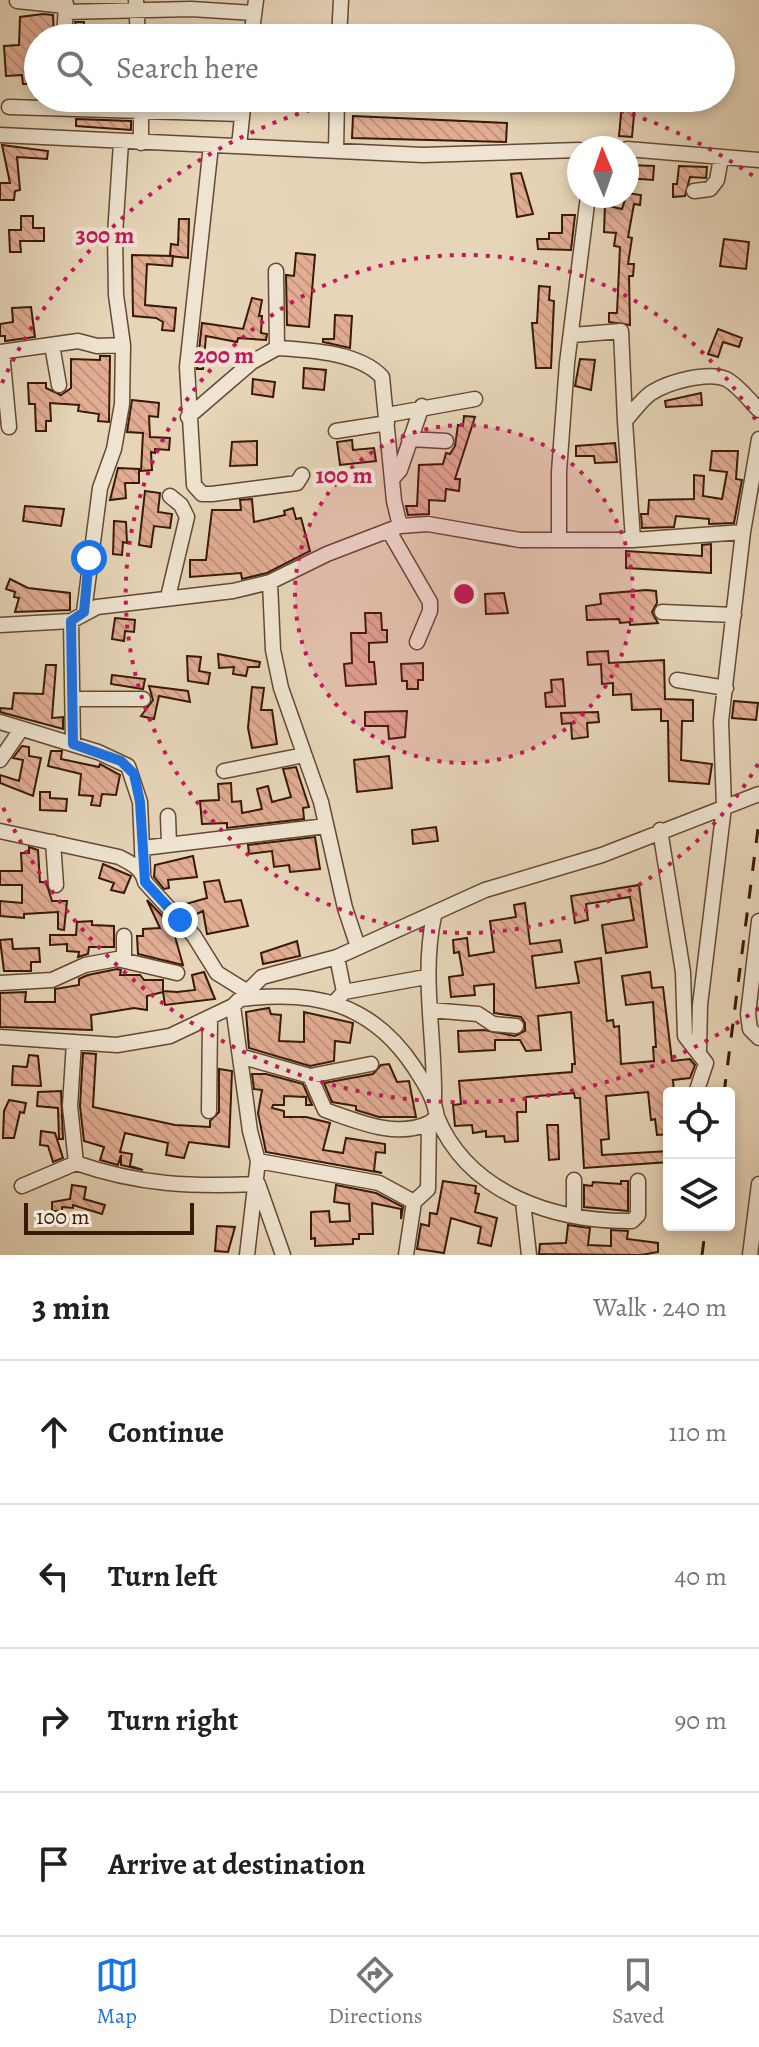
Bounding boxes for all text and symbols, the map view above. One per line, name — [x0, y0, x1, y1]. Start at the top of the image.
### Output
search box — [24, 24, 735, 112]
icon: search — [52, 46, 96, 90]
text: Search here — [116, 48, 259, 88]
north arrow — [567, 136, 639, 208]
text: 300 m — [76, 219, 134, 251]
text: 200 m — [194, 339, 254, 371]
text: 100 m — [315, 459, 373, 491]
route start — [71, 540, 107, 576]
centre of rings — [450, 580, 478, 608]
route end — [162, 902, 198, 938]
map controls — [663, 1087, 735, 1231]
button: locate — [663, 1087, 735, 1159]
button: layers — [663, 1159, 735, 1231]
scale bar — [24, 1199, 194, 1235]
text: 100 m — [36, 1202, 90, 1232]
text: 3 min — [32, 1284, 110, 1331]
text: Walk · 240 m — [593, 1290, 727, 1325]
icon: ahead — [32, 1410, 76, 1454]
text: Continue — [108, 1412, 224, 1452]
text: 110 m — [669, 1415, 727, 1450]
icon: left — [32, 1554, 76, 1598]
text: Turn left — [108, 1556, 217, 1596]
text: 40 m — [675, 1559, 727, 1594]
icon: right — [32, 1698, 76, 1742]
text: Turn right — [108, 1700, 238, 1740]
text: 90 m — [675, 1703, 727, 1738]
icon: arrive — [32, 1842, 76, 1886]
text: Arrive at destination — [108, 1844, 365, 1884]
tab: Map — [95, 1953, 139, 2031]
tab: Directions — [328, 1953, 423, 2031]
tab: Saved — [612, 1953, 664, 2031]

